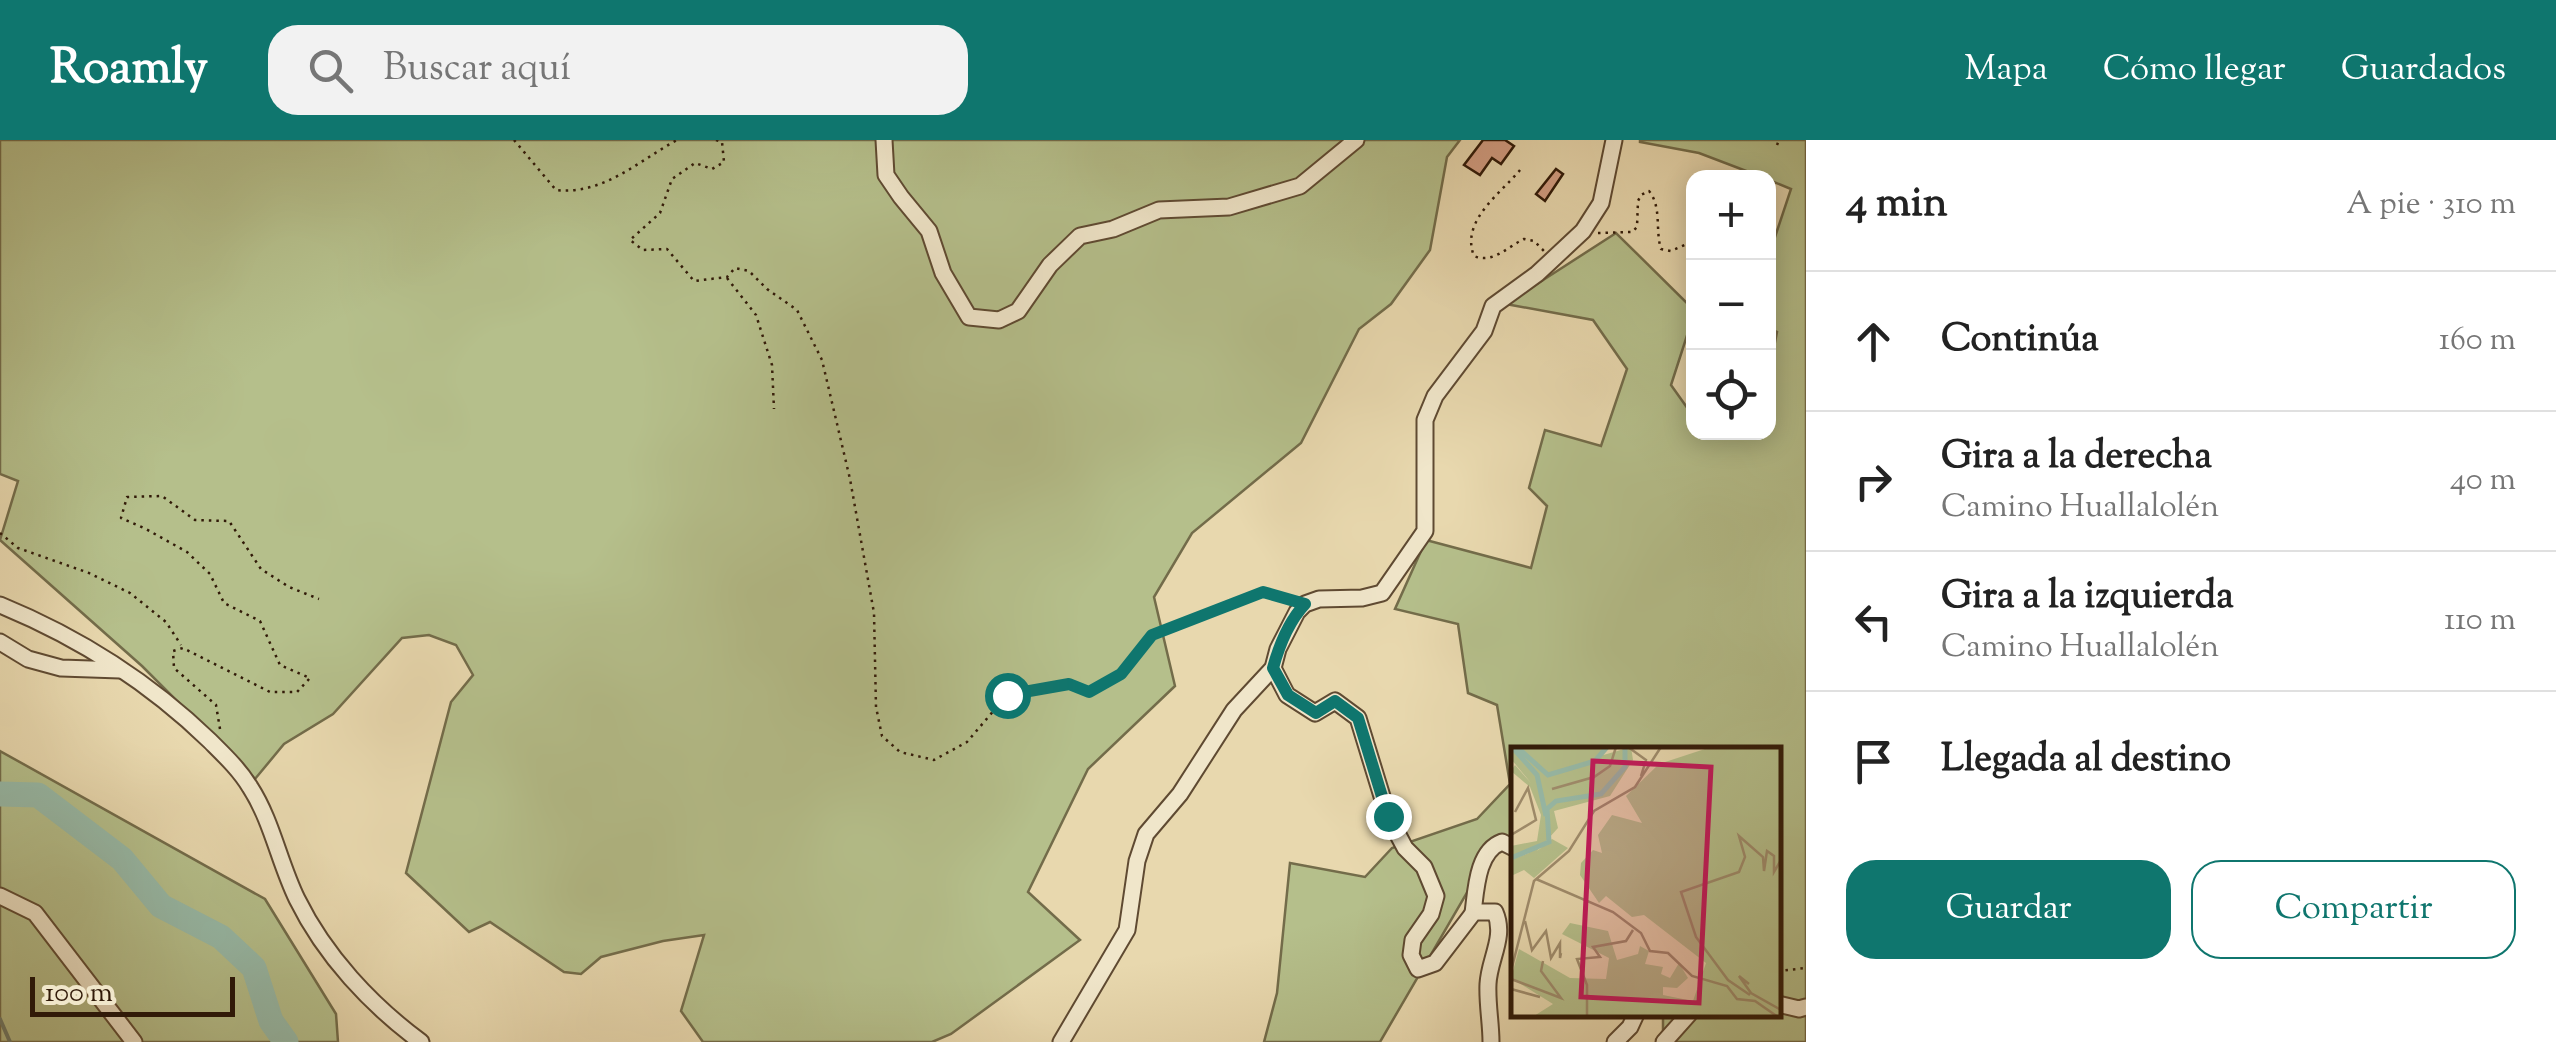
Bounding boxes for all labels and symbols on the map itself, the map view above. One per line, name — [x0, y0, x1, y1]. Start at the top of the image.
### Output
route start — [985, 673, 1031, 719]
inset map — [1511, 747, 1781, 1017]
route end — [1366, 794, 1412, 840]
scale bar — [30, 972, 235, 1016]

